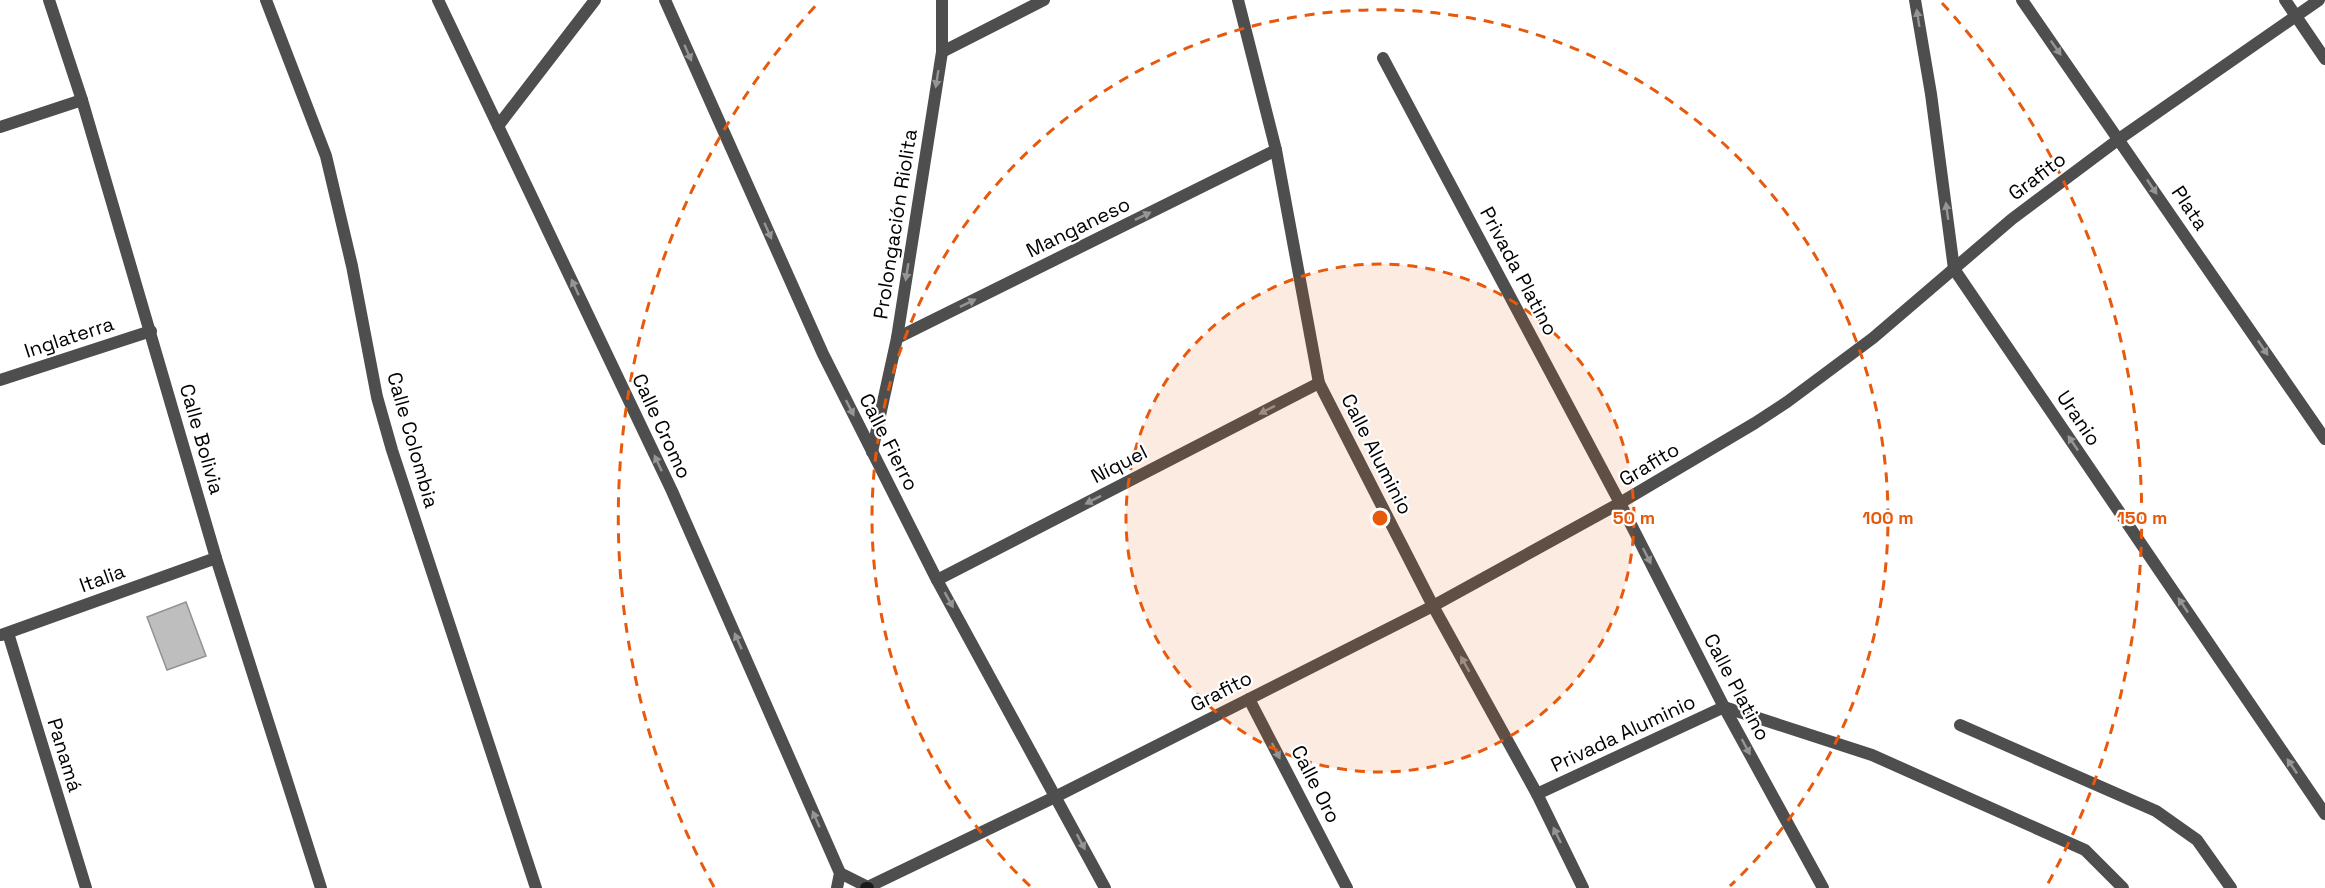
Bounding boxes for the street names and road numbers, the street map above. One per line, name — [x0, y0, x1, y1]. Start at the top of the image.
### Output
street label: Prolongación Riolita — [867, 127, 923, 321]
street label: Grafito — [2003, 146, 2071, 206]
street label: Plata — [2166, 181, 2214, 235]
street label: Manganeso — [1022, 191, 1134, 263]
street label: Privada Platino — [1474, 202, 1564, 340]
street label: Inglaterra — [21, 310, 117, 364]
street label: Calle Colombia — [381, 369, 445, 511]
street label: Calle Cromo — [626, 369, 698, 483]
street label: Calle Bolivia — [174, 381, 230, 497]
street label: Uranio — [2051, 385, 2107, 451]
street label: Calle Fierro — [853, 389, 925, 495]
street label: Calle Aluminio — [1335, 389, 1419, 519]
street label: Grafito — [1614, 436, 1684, 492]
street label: Níquel — [1086, 439, 1152, 489]
street label: Italia — [76, 558, 128, 598]
street label: Calle Platino — [1698, 629, 1776, 745]
street label: Grafito — [1186, 664, 1256, 718]
street label: Privada Aluminio — [1546, 688, 1700, 778]
street label: Panamá — [41, 715, 89, 795]
street label: Calle Oro — [1285, 741, 1347, 827]

